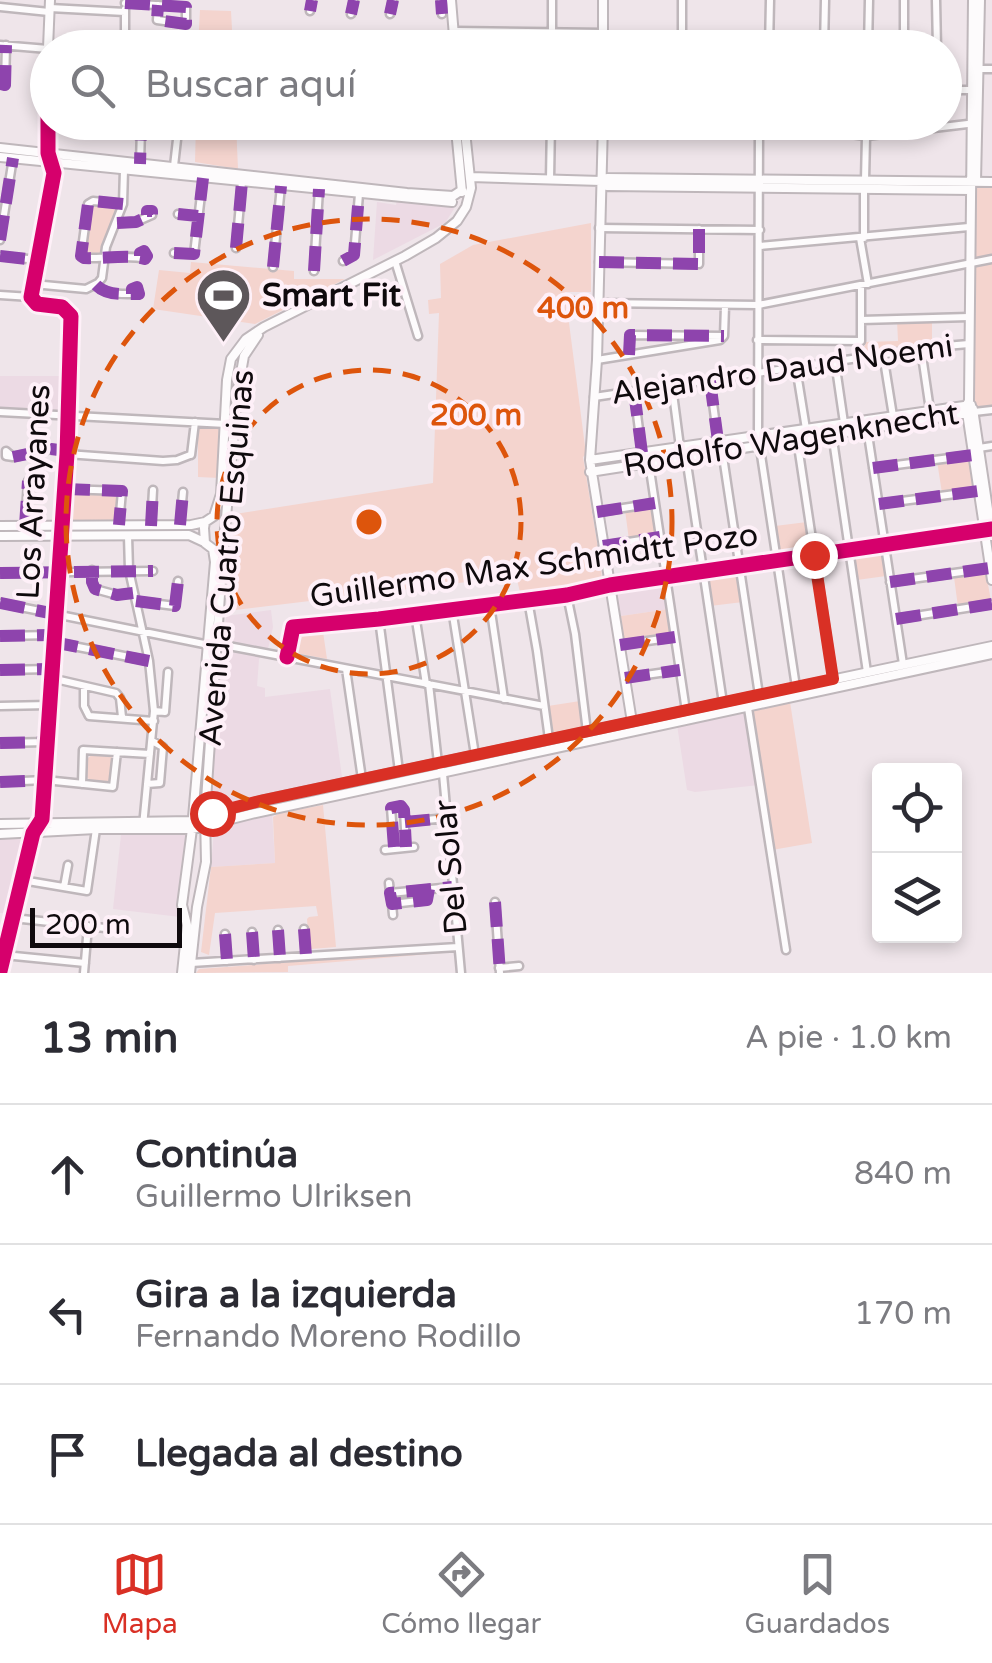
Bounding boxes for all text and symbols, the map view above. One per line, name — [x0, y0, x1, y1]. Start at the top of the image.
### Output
search box — [30, 30, 962, 140]
icon: search — [65, 58, 120, 113]
text: Buscar aquí — [145, 62, 356, 108]
sports icon: Smart Fit — [193, 266, 253, 345]
place label: Smart Fit — [262, 277, 402, 315]
text: 400 m — [537, 290, 629, 327]
street label: Alejandro Daud Noemi — [609, 327, 955, 413]
street label: Avenida Cuatro Esquinas — [192, 368, 262, 748]
street label: Los Arrayanes — [9, 383, 59, 601]
street label: Rodolfo Wagenknecht — [621, 395, 961, 485]
text: 200 m — [430, 397, 522, 434]
centre of rings — [351, 504, 387, 540]
street label: Guillermo Max Schmidtt Pozo — [307, 516, 761, 616]
route end — [792, 533, 838, 579]
map controls — [872, 763, 962, 943]
button: locate — [872, 763, 962, 853]
route start — [190, 791, 236, 837]
street label: Del Solar — [426, 797, 476, 936]
button: layers — [872, 853, 962, 943]
scale bar — [30, 903, 182, 948]
text: 200 m — [45, 908, 131, 942]
text: 13 min — [40, 1013, 178, 1064]
text: A pie · 1.0 km — [745, 1019, 952, 1057]
text: Continúa — [135, 1132, 298, 1178]
icon: ahead — [40, 1147, 95, 1202]
text: 840 m — [854, 1155, 952, 1193]
text: Guillermo Ulriksen — [135, 1178, 412, 1216]
text: Gira a la izquierda — [135, 1272, 457, 1318]
icon: left — [40, 1287, 95, 1342]
text: 170 m — [854, 1295, 952, 1333]
text: Fernando Moreno Rodillo — [135, 1318, 521, 1356]
icon: arrive — [40, 1427, 95, 1482]
text: Llegada al destino — [135, 1431, 463, 1477]
tab: Mapa — [102, 1547, 178, 1641]
tab: Cómo llegar — [381, 1547, 541, 1641]
tab: Guardados — [744, 1547, 890, 1641]

